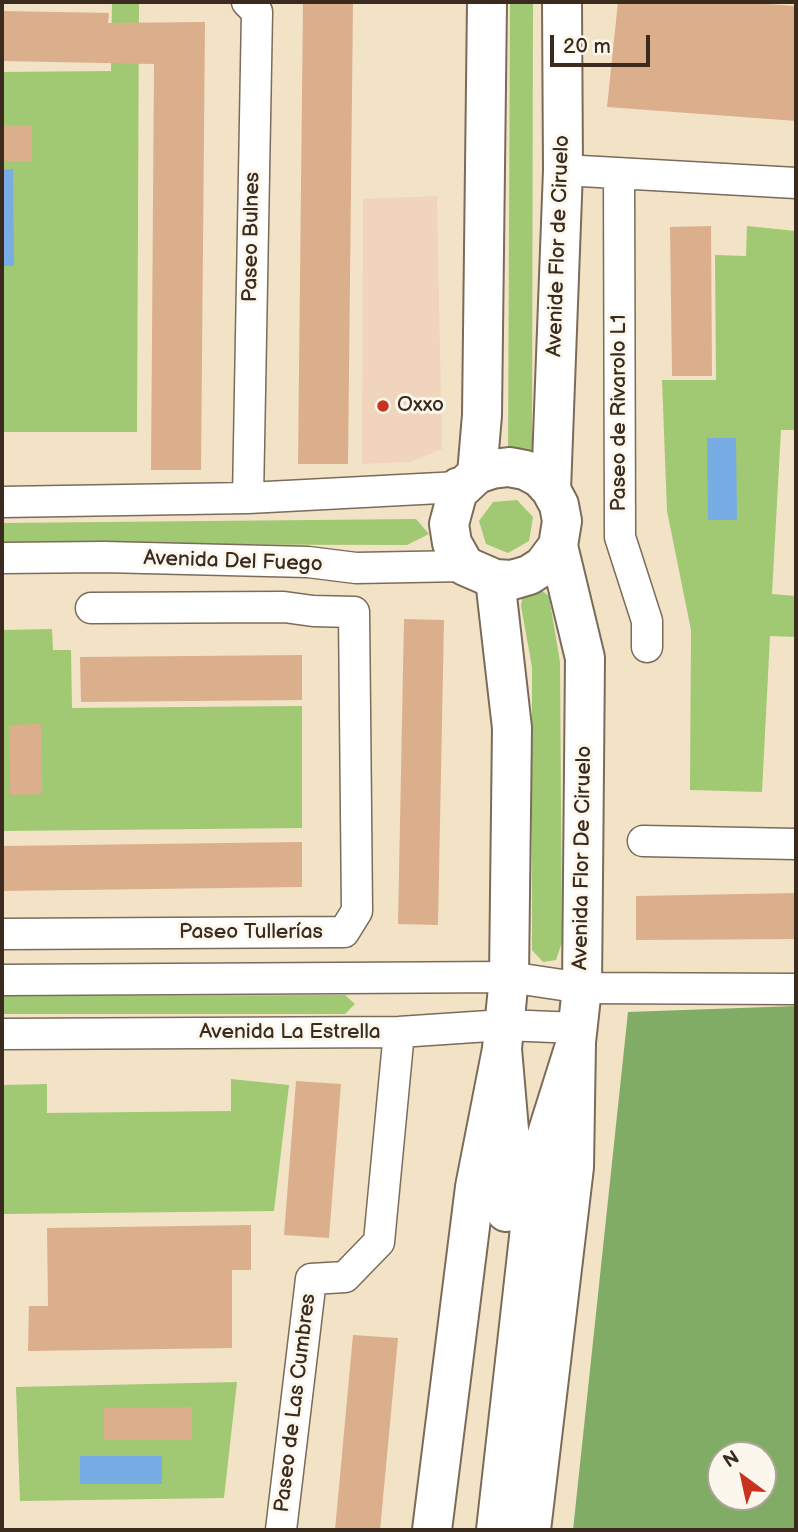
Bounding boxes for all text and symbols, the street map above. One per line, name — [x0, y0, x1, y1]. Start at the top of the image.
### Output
scale bar — [553, 21, 653, 65]
text: 20 m — [563, 34, 611, 59]
street label: Avenide Flor de Ciruelo — [543, 135, 575, 357]
street label: Paseo Bulnes — [238, 172, 266, 302]
street label: Paseo de Rivarolo L1 — [607, 314, 633, 512]
place label: Oxxo — [397, 393, 444, 419]
marker: Oxxo — [375, 398, 391, 414]
street label: Avenida Del Fuego — [143, 546, 323, 578]
street label: Avenida Flor De Ciruelo — [568, 746, 598, 970]
street label: Paseo Tullerías — [179, 920, 323, 946]
street label: Avenida La Estrella — [199, 1020, 381, 1046]
street label: Paseo de Las Cumbres — [270, 1292, 322, 1514]
north arrow — [707, 1441, 777, 1511]
text: N — [719, 1446, 744, 1473]

